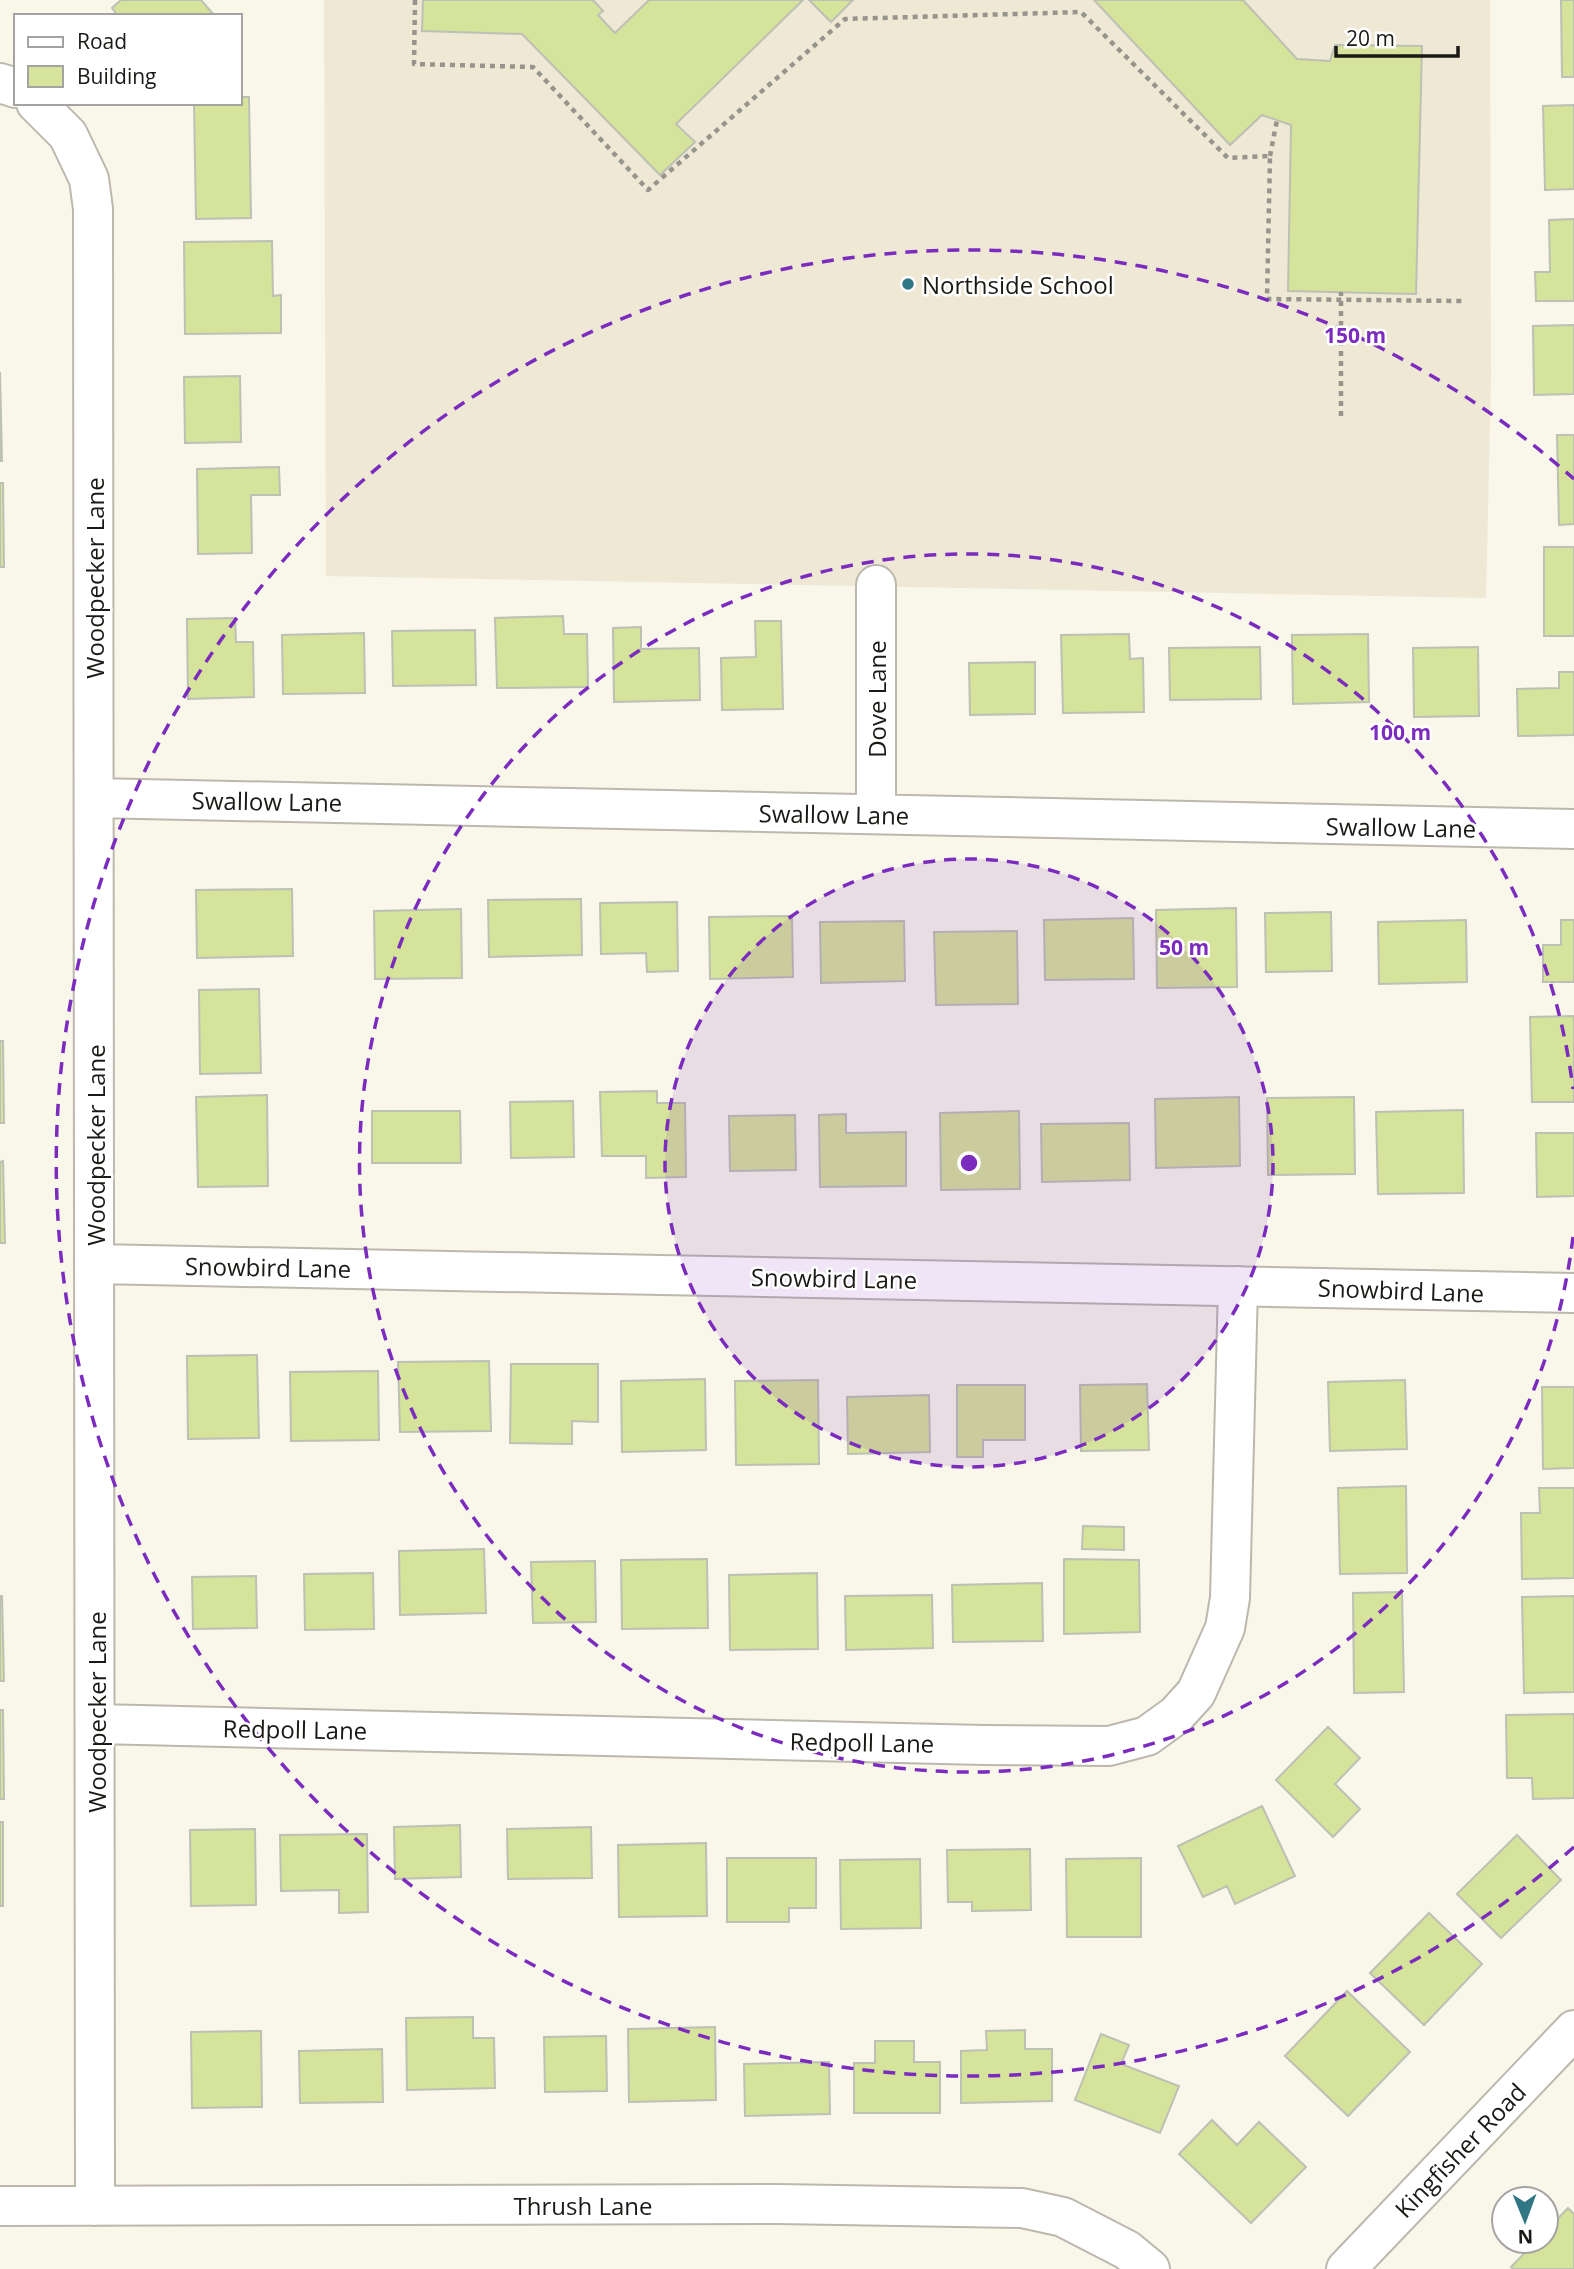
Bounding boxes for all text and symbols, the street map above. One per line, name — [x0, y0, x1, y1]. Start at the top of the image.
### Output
legend — [14, 14, 242, 105]
scale bar — [1336, 14, 1458, 58]
text: 20 m — [1346, 24, 1395, 52]
text: Road — [77, 27, 127, 55]
text: Building — [77, 62, 156, 90]
place label: Northside School — [922, 268, 1114, 301]
marker: Northside School — [900, 276, 916, 292]
text: 150 m — [1324, 321, 1386, 349]
street label: Woodpecker Lane — [78, 477, 111, 679]
street label: Dove Lane — [860, 640, 893, 758]
text: 100 m — [1369, 718, 1431, 746]
street label: Swallow Lane — [191, 783, 343, 819]
street label: Swallow Lane — [758, 796, 910, 832]
street label: Swallow Lane — [1325, 809, 1477, 845]
text: 50 m — [1159, 933, 1209, 961]
street label: Woodpecker Lane — [79, 1044, 112, 1246]
centre of rings — [957, 1151, 981, 1175]
street label: Snowbird Lane — [184, 1249, 352, 1285]
street label: Snowbird Lane — [750, 1260, 918, 1296]
street label: Snowbird Lane — [1317, 1271, 1485, 1309]
street label: Woodpecker Lane — [80, 1611, 113, 1813]
street label: Redpoll Lane — [222, 1711, 368, 1747]
street label: Redpoll Lane — [789, 1724, 935, 1760]
street label: Kingfisher Road — [1387, 2075, 1533, 2225]
north arrow — [1490, 2185, 1560, 2255]
street label: Thrush Lane — [514, 2189, 652, 2222]
text: N — [1517, 2224, 1533, 2250]

